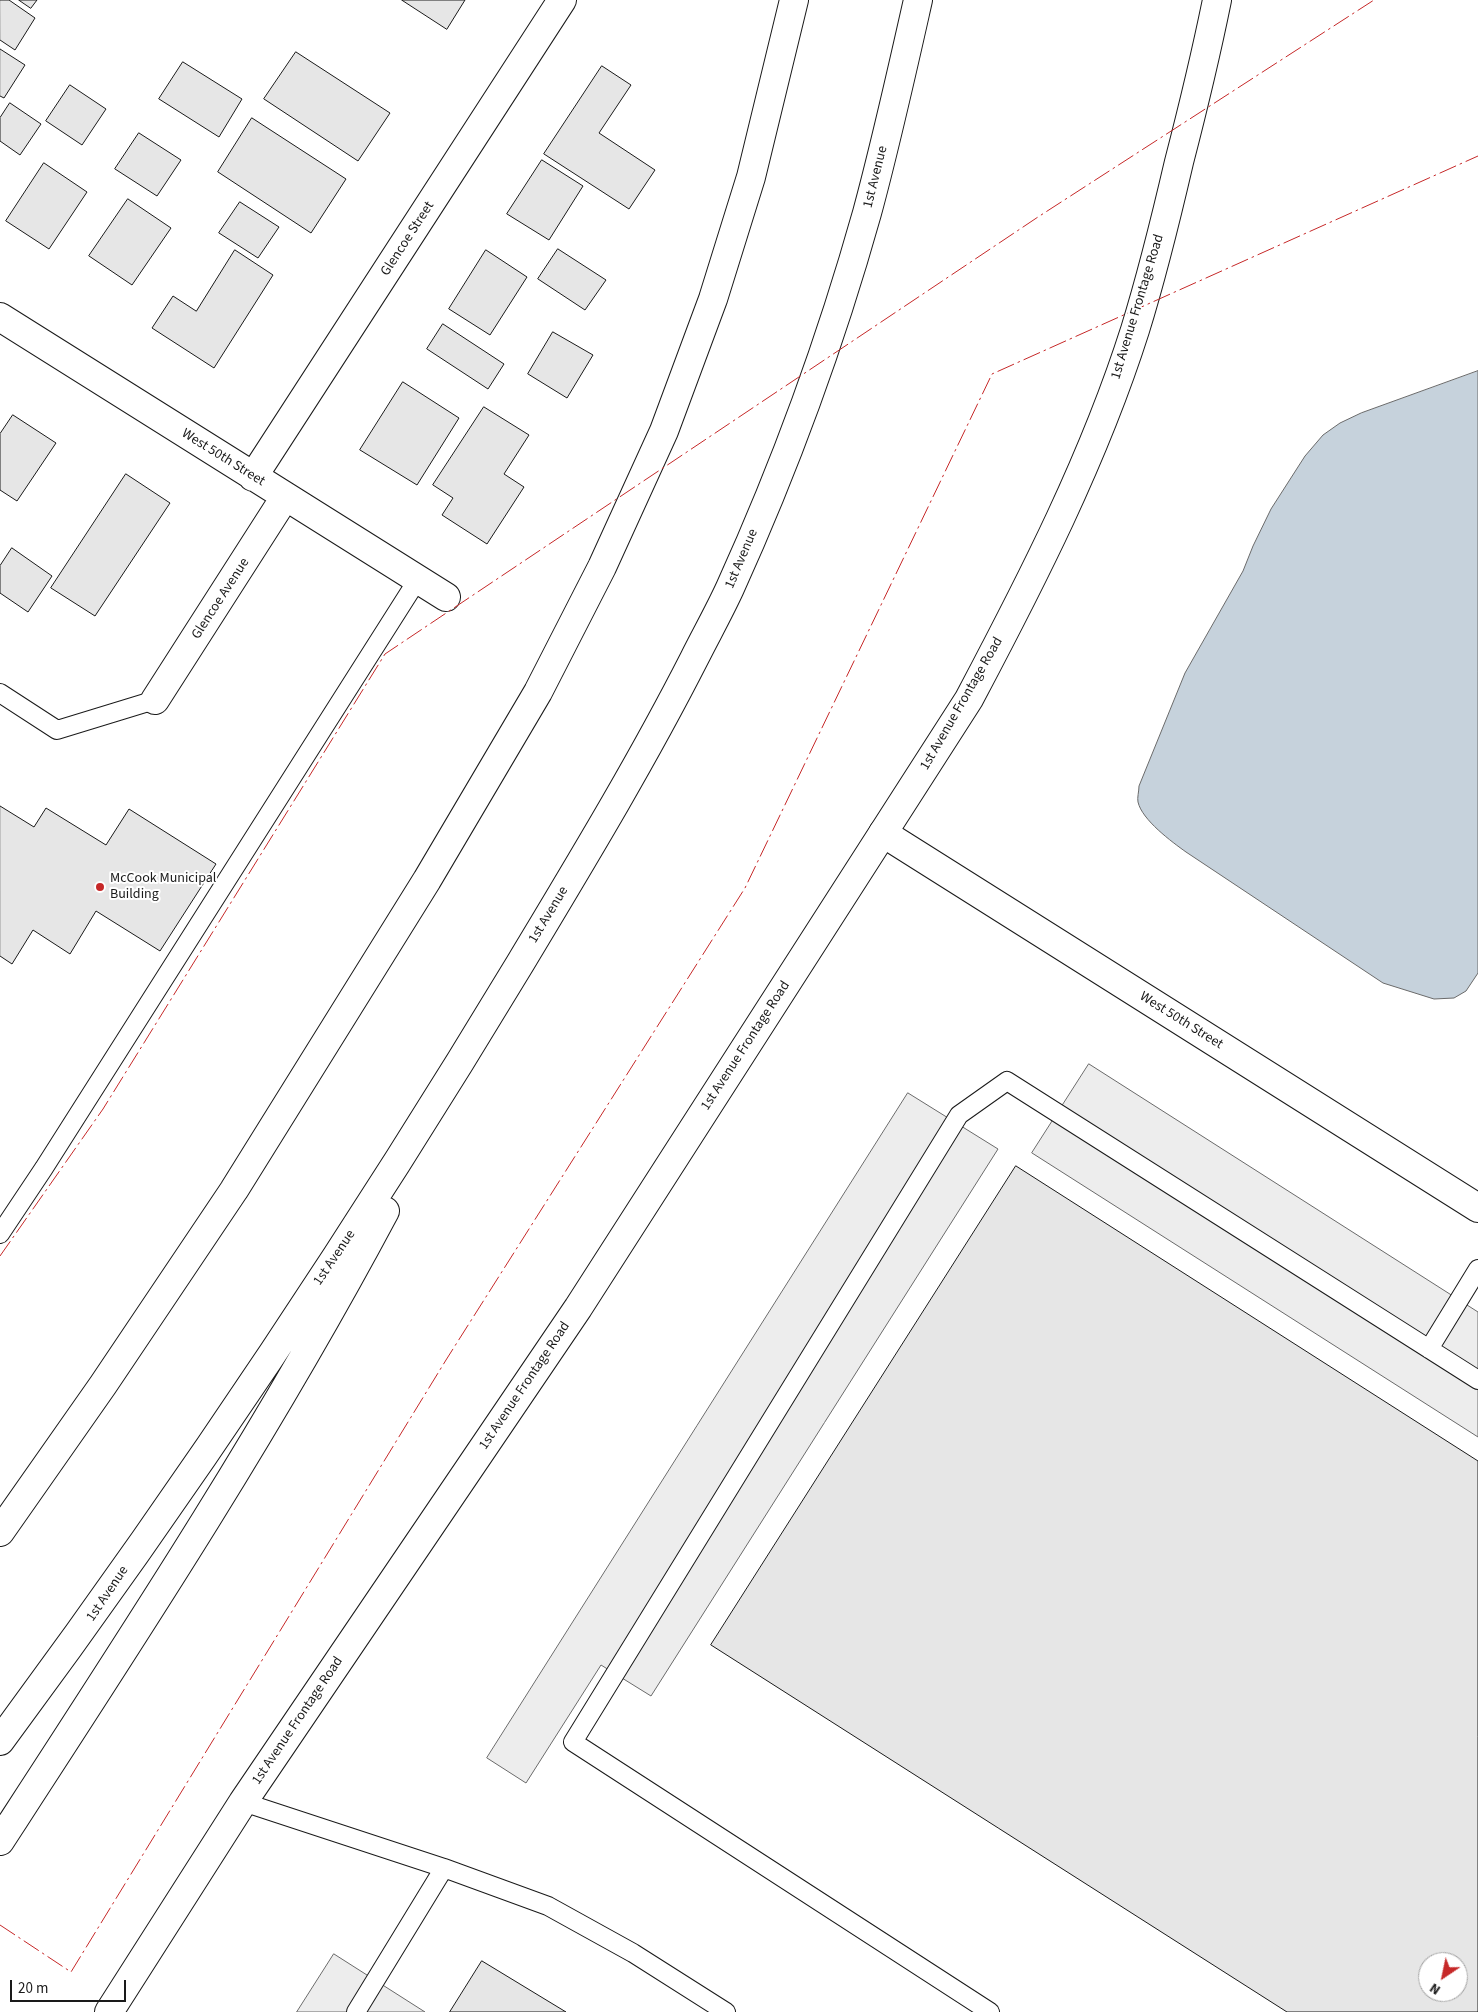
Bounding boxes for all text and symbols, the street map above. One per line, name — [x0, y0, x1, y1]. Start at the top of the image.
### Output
street label: 1st Avenue — [860, 144, 892, 210]
street label: Glencoe Street — [378, 199, 438, 279]
street label: 1st Avenue Frontage Road — [1108, 232, 1168, 382]
street label: West 50th Street — [178, 426, 268, 490]
street label: 1st Avenue — [722, 527, 762, 591]
street label: Glencoe Avenue — [189, 555, 253, 643]
street label: 1st Avenue Frontage Road — [917, 635, 1007, 773]
place label: McCook Municipal Building — [110, 871, 216, 904]
marker: McCook Municipal Building — [94, 881, 106, 893]
street label: 1st Avenue — [526, 884, 572, 946]
street label: 1st Avenue Frontage Road — [698, 978, 794, 1114]
street label: West 50th Street — [1136, 989, 1226, 1053]
street label: 1st Avenue — [310, 1227, 360, 1289]
street label: 1st Avenue Frontage Road — [476, 1319, 574, 1453]
street label: 1st Avenue — [83, 1563, 133, 1625]
street label: 1st Avenue Frontage Road — [249, 1654, 347, 1788]
north arrow — [1418, 1952, 1468, 2002]
scale bar — [12, 1970, 129, 2002]
text: 20 m — [18, 1978, 48, 1999]
text: N — [1426, 1978, 1445, 2000]

